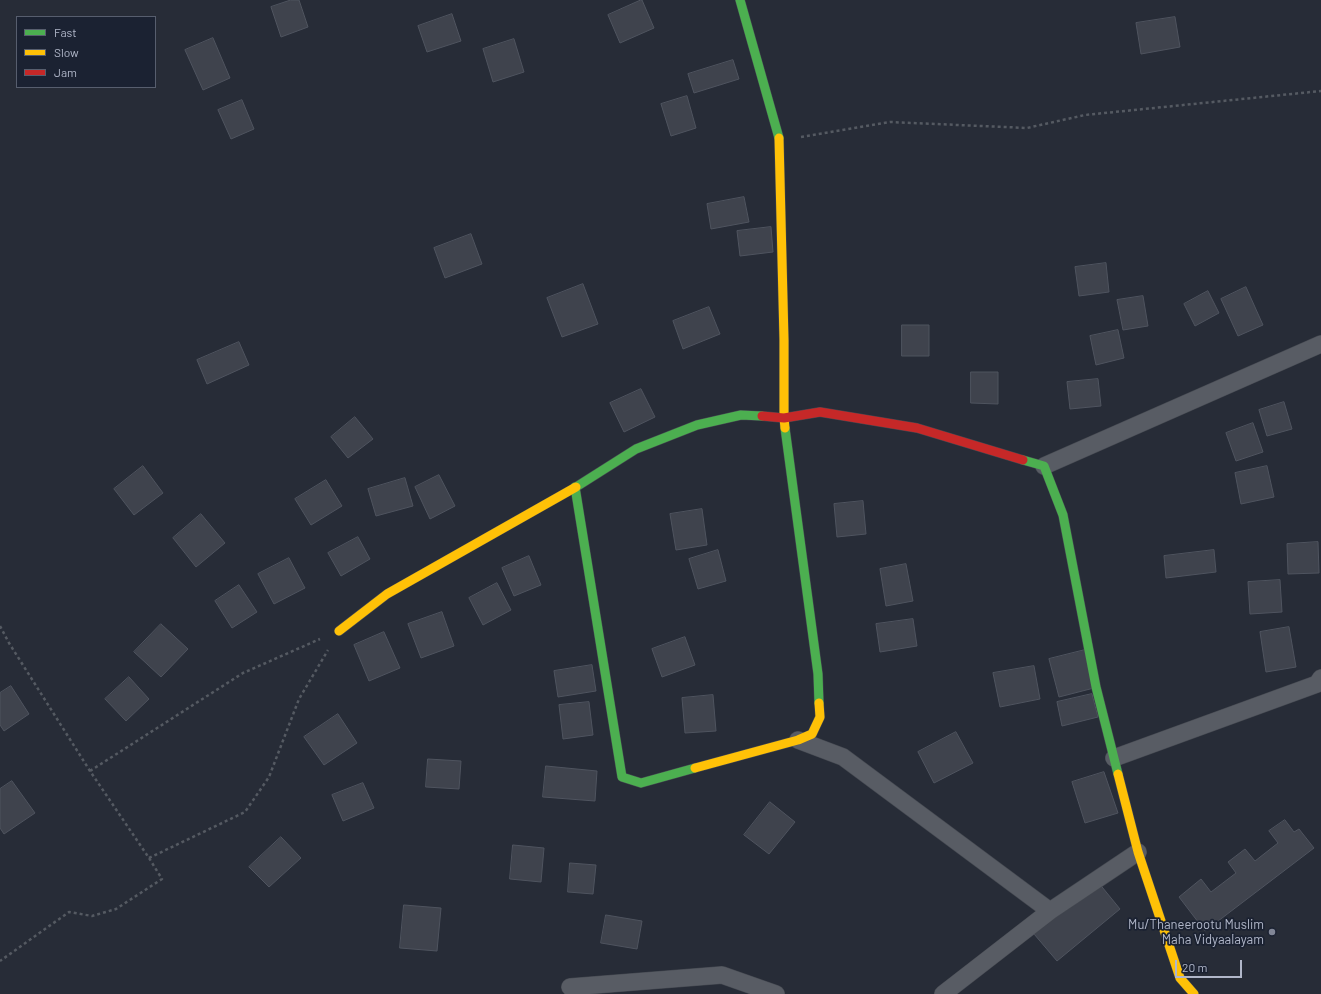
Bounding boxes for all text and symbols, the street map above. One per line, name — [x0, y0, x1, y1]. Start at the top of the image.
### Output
legend — [16, 16, 156, 88]
text: Fast — [54, 25, 77, 39]
text: Slow — [54, 45, 79, 59]
text: Jam — [54, 65, 77, 79]
place label: Mu/Thaneerootu Muslim Maha Vidyaalayam — [1128, 917, 1264, 948]
marker: Mu/Thaneerootu Muslim Maha Vidyaalayam — [1267, 927, 1277, 937]
scale bar — [1177, 952, 1244, 978]
text: 20 m — [1182, 960, 1208, 974]

